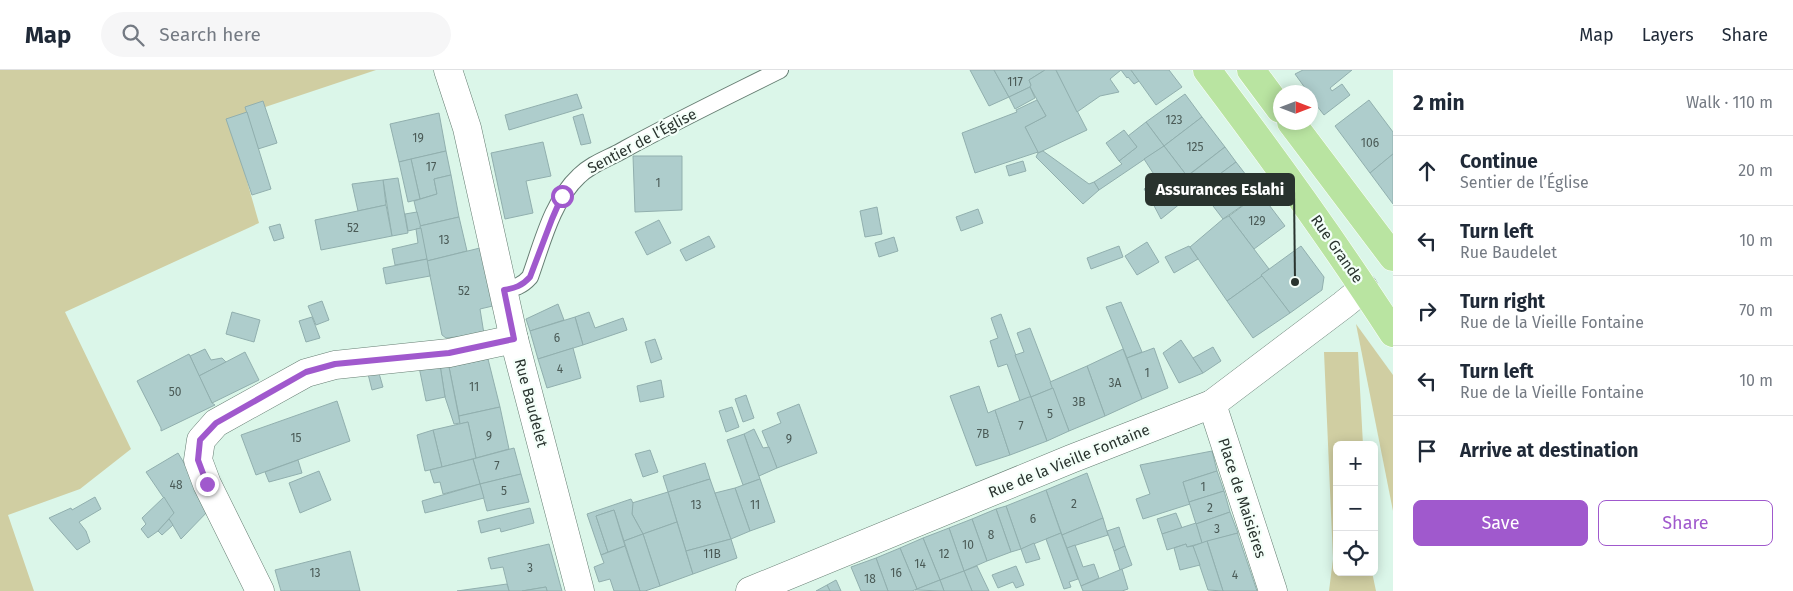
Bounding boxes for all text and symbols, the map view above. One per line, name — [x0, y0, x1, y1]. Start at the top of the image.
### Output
search box — [101, 12, 451, 57]
text: Map — [25, 21, 71, 49]
icon: search — [119, 21, 147, 49]
text: Search here — [159, 23, 261, 46]
text: Map — [1579, 24, 1614, 46]
text: Layers — [1642, 24, 1694, 46]
text: Share — [1722, 24, 1768, 46]
house number: 117 — [1007, 75, 1023, 89]
north arrow — [1273, 85, 1318, 130]
text: 2 min — [1413, 90, 1465, 116]
text: Walk · 110 m — [1686, 93, 1773, 112]
street label: Sentier de l’Église — [584, 105, 700, 177]
house number: 123 — [1165, 113, 1183, 127]
house number: 19 — [412, 131, 424, 145]
house number: 106 — [1361, 136, 1379, 150]
house number: 125 — [1186, 140, 1204, 154]
text: Continue — [1460, 150, 1538, 173]
icon: ahead — [1413, 157, 1441, 185]
house number: 17 — [426, 160, 436, 174]
text: 20 m — [1738, 161, 1773, 180]
text: Sentier de l’Église — [1460, 173, 1589, 192]
callout: Assurances Eslahi — [1146, 174, 1294, 205]
house number: 1 — [655, 176, 661, 190]
text: Assurances Eslahi — [1155, 180, 1284, 199]
route start — [551, 185, 574, 208]
street label: Rue Grande — [1307, 212, 1367, 286]
house number: 129 — [1248, 214, 1266, 228]
text: Turn left — [1460, 220, 1534, 243]
house number: 52 — [347, 221, 359, 235]
icon: left — [1413, 227, 1441, 255]
text: 10 m — [1739, 231, 1773, 250]
house number: 13 — [438, 233, 450, 247]
text: Rue Baudelet — [1460, 243, 1557, 262]
house number: 52 — [458, 284, 470, 298]
text: Turn right — [1460, 290, 1545, 313]
icon: right — [1413, 297, 1441, 325]
text: 70 m — [1739, 301, 1773, 320]
text: Rue de la Vieille Fontaine — [1460, 313, 1644, 332]
house number: 6 — [554, 331, 560, 345]
street label: Rue Baudelet — [511, 357, 552, 450]
text: Turn left — [1460, 360, 1534, 383]
house number: 4 — [557, 362, 564, 376]
house number: 1 — [1144, 366, 1150, 380]
icon: left — [1413, 367, 1441, 395]
text: 10 m — [1739, 371, 1773, 390]
house number: 3A — [1109, 376, 1122, 390]
house number: 11 — [469, 380, 479, 394]
text: Rue de la Vieille Fontaine — [1460, 383, 1644, 402]
house number: 50 — [169, 385, 182, 399]
house number: 3B — [1072, 395, 1086, 409]
house number: 5 — [1047, 407, 1053, 421]
house number: 7 — [1018, 419, 1024, 433]
street label: Rue de la Vieille Fontaine — [986, 420, 1152, 502]
house number: 7B — [977, 427, 989, 441]
house number: 9 — [486, 429, 492, 443]
house number: 15 — [290, 431, 302, 445]
house number: 9 — [786, 432, 792, 446]
street label: Place de Maisières — [1214, 436, 1270, 560]
icon: arrive — [1413, 437, 1441, 465]
text: Arrive at destination — [1460, 439, 1639, 462]
map controls — [1333, 441, 1378, 576]
button: + — [1333, 441, 1378, 486]
house number: 7 — [494, 459, 500, 473]
route end — [196, 473, 219, 496]
house number: 48 — [170, 478, 183, 492]
house number: 1 — [1200, 480, 1206, 494]
house number: 5 — [501, 484, 507, 498]
button: − — [1333, 486, 1378, 531]
house number: 2 — [1071, 497, 1077, 511]
house number: 13 — [690, 498, 702, 512]
house number: 11 — [750, 498, 760, 512]
button: Save — [1413, 500, 1588, 546]
button: Share — [1598, 500, 1773, 546]
house number: 2 — [1207, 501, 1213, 515]
house number: 6 — [1030, 512, 1036, 526]
house number: 3 — [1214, 522, 1220, 536]
house number: 8 — [988, 528, 995, 542]
button: locate — [1333, 531, 1378, 576]
house number: 10 — [962, 538, 974, 552]
house number: 11B — [703, 547, 721, 561]
house number: 12 — [938, 547, 950, 561]
house number: 14 — [914, 557, 926, 571]
house number: 3 — [527, 561, 533, 575]
house number: 13 — [309, 566, 321, 580]
house number: 16 — [890, 566, 902, 580]
house number: 4 — [1232, 568, 1239, 582]
house number: 18 — [864, 572, 876, 586]

